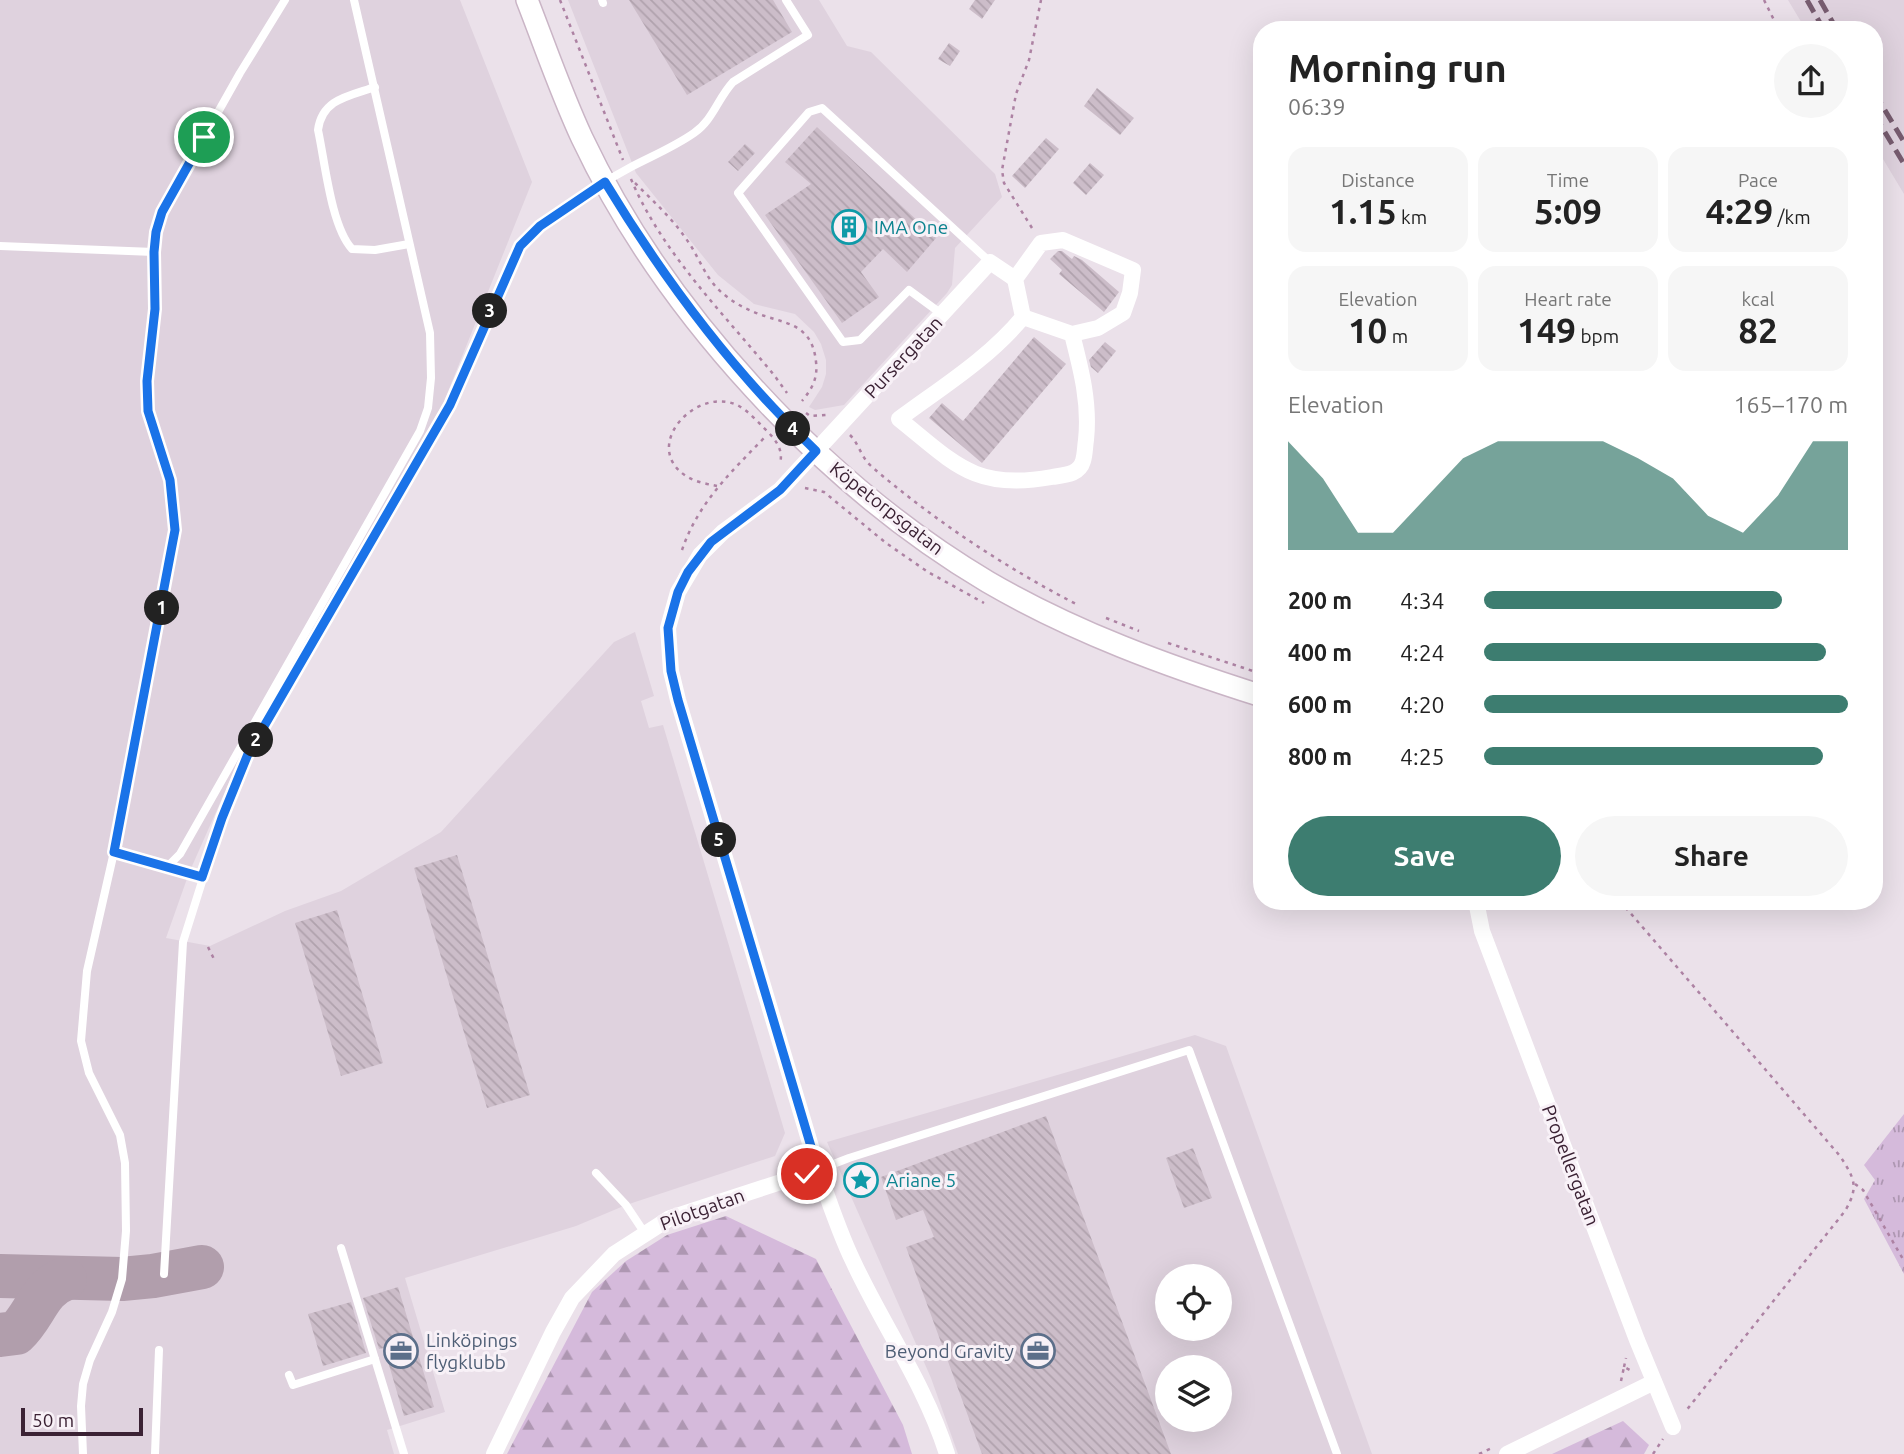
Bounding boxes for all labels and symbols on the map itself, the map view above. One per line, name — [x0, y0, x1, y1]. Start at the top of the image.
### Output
pin — [174, 107, 234, 167]
building icon: IMA One — [830, 208, 868, 246]
place label: IMA One — [874, 216, 948, 238]
pin: 3 — [472, 294, 508, 328]
street label: Pursergatan — [859, 311, 947, 403]
pin: 4 — [776, 412, 810, 446]
street label: Köpetorpsgatan — [826, 457, 948, 559]
pin: 1 — [144, 590, 180, 626]
pin: 2 — [238, 722, 274, 758]
pin: 5 — [702, 822, 736, 858]
street label: Propellergatan — [1538, 1101, 1604, 1229]
pin — [777, 1144, 837, 1204]
place icon: Ariane 5 — [842, 1161, 880, 1199]
place label: Ariane 5 — [886, 1169, 956, 1191]
street label: Pilotgatan — [657, 1184, 747, 1234]
place label: Linköpings flygklubb — [426, 1329, 517, 1373]
office icon: Linköpings flygklubb — [382, 1332, 420, 1370]
office icon: Beyond Gravity — [1019, 1332, 1057, 1370]
place label: Beyond Gravity — [885, 1340, 1014, 1362]
scale bar — [21, 1405, 144, 1437]

